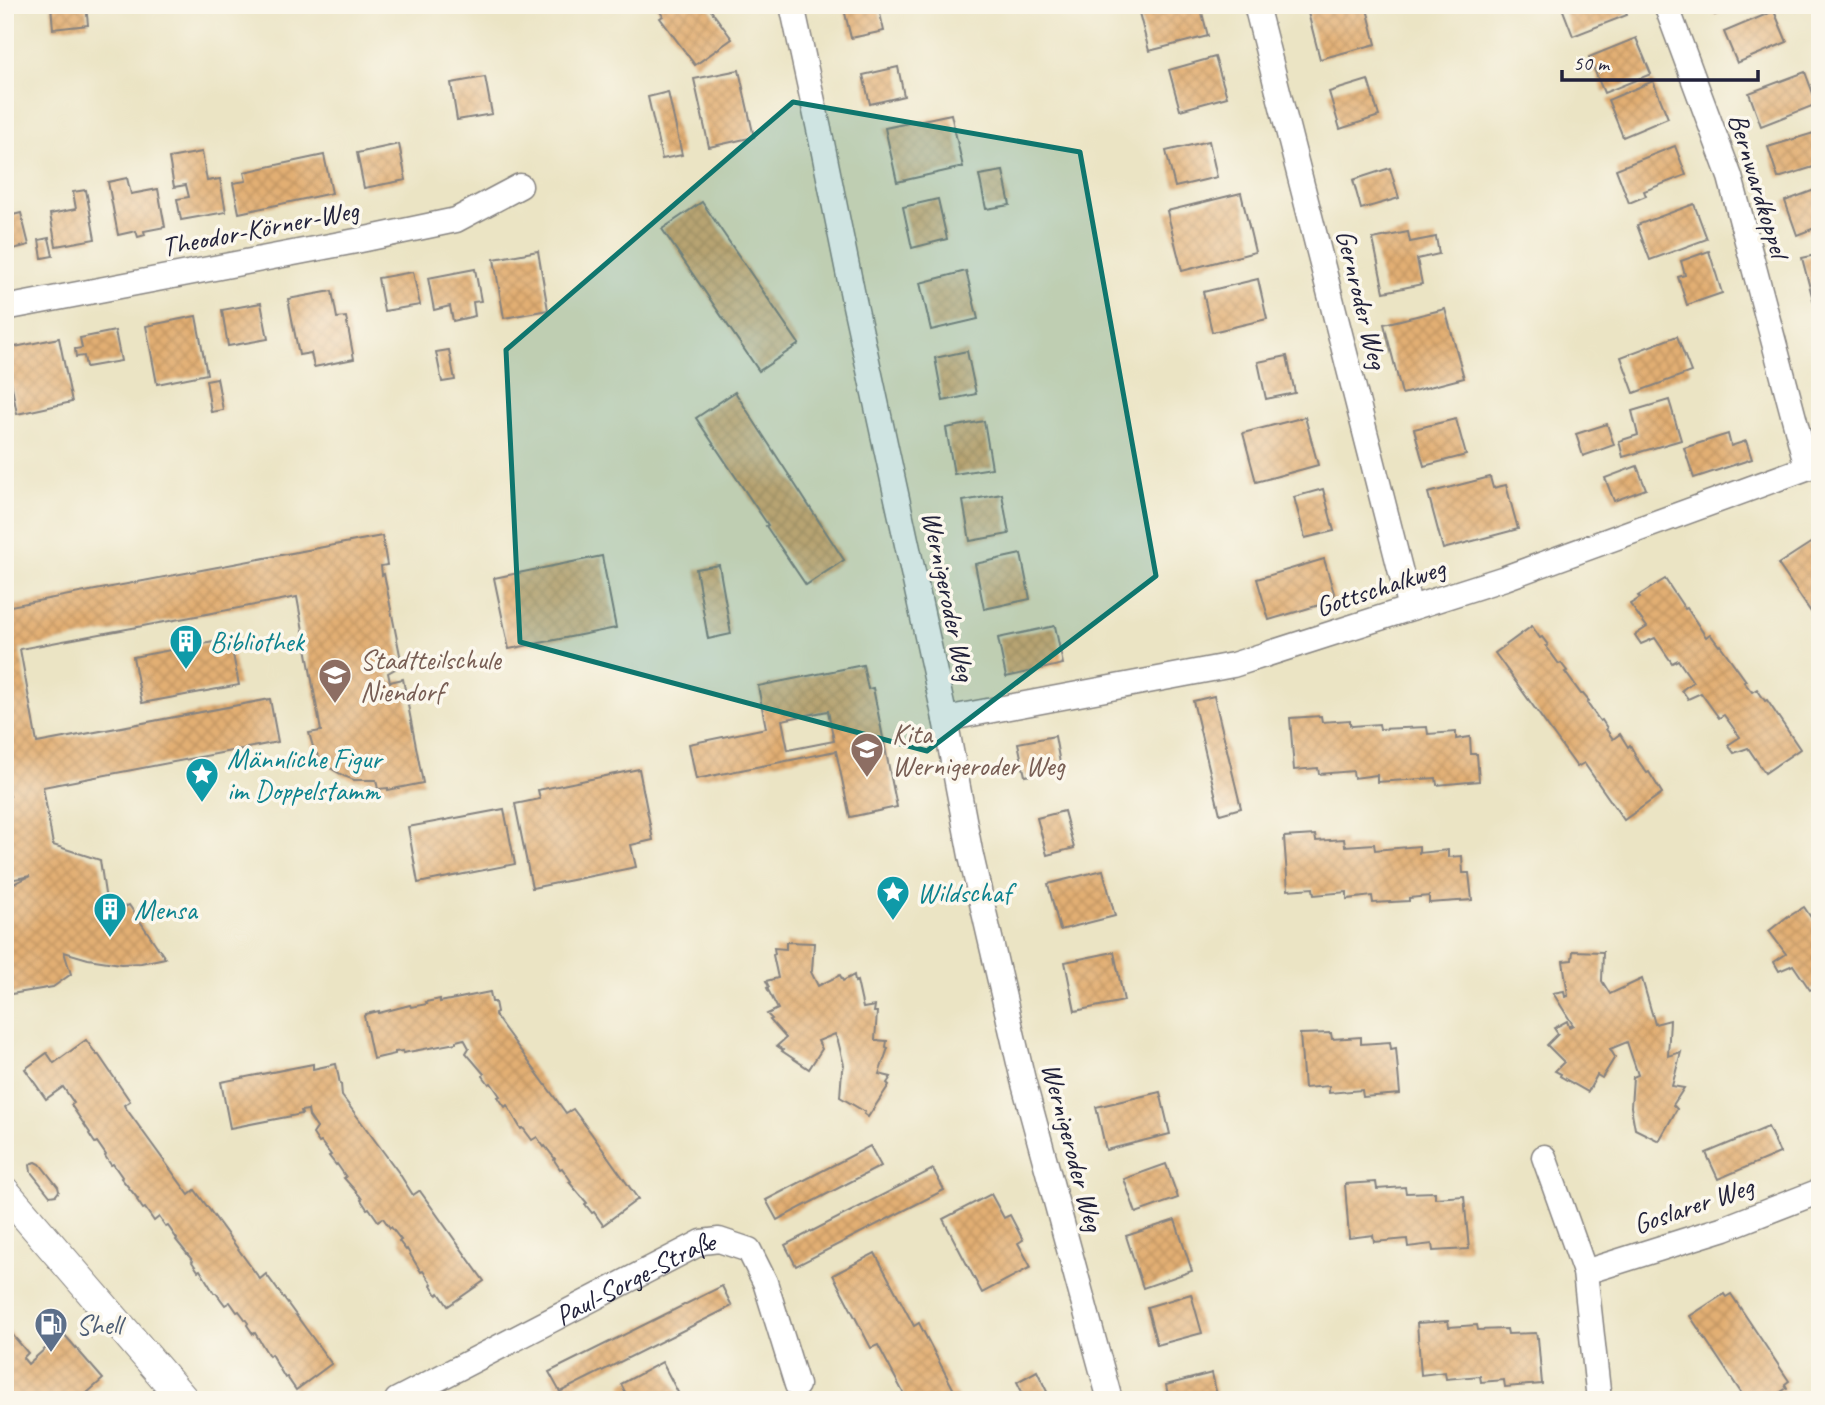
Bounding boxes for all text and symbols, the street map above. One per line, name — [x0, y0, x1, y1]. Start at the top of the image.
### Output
scale bar — [1562, 38, 1758, 82]
text: 50 m — [1573, 50, 1611, 76]
street label: Bernwardkoppel — [1721, 109, 1799, 266]
street label: Theodor-Körner-Weg — [159, 192, 362, 264]
street label: Gernroder Weg — [1328, 226, 1397, 374]
street label: Wernigeroder Weg — [914, 508, 984, 685]
street label: Gottschalkweg — [1311, 549, 1451, 624]
building icon: Bibliothek — [167, 622, 205, 671]
place label: Bibliothek — [210, 624, 305, 659]
place label: Stadtteilschule Niendorf — [360, 642, 503, 709]
school or university icon: Stadtteilschule Niendorf — [316, 656, 354, 705]
place label: Kita Wernigeroder Weg — [892, 716, 1066, 783]
school or university icon: Kita Wernigeroder Weg — [848, 730, 886, 779]
place label: Männliche Figur im Doppelstamm — [227, 741, 384, 808]
place icon: Männliche Figur im Doppelstamm — [183, 755, 221, 804]
place icon: Wildschaf — [874, 873, 912, 922]
place label: Wildschaf — [917, 875, 1017, 910]
building icon: Mensa — [91, 890, 129, 939]
place label: Mensa — [134, 892, 198, 927]
street label: Wernigeroder Weg — [1034, 1059, 1113, 1236]
street label: Goslarer Weg — [1628, 1168, 1760, 1242]
street label: Paul-Sorge-Straße — [549, 1223, 718, 1333]
fuel station icon: Shell — [32, 1305, 70, 1354]
place label: Shell — [76, 1307, 127, 1342]

